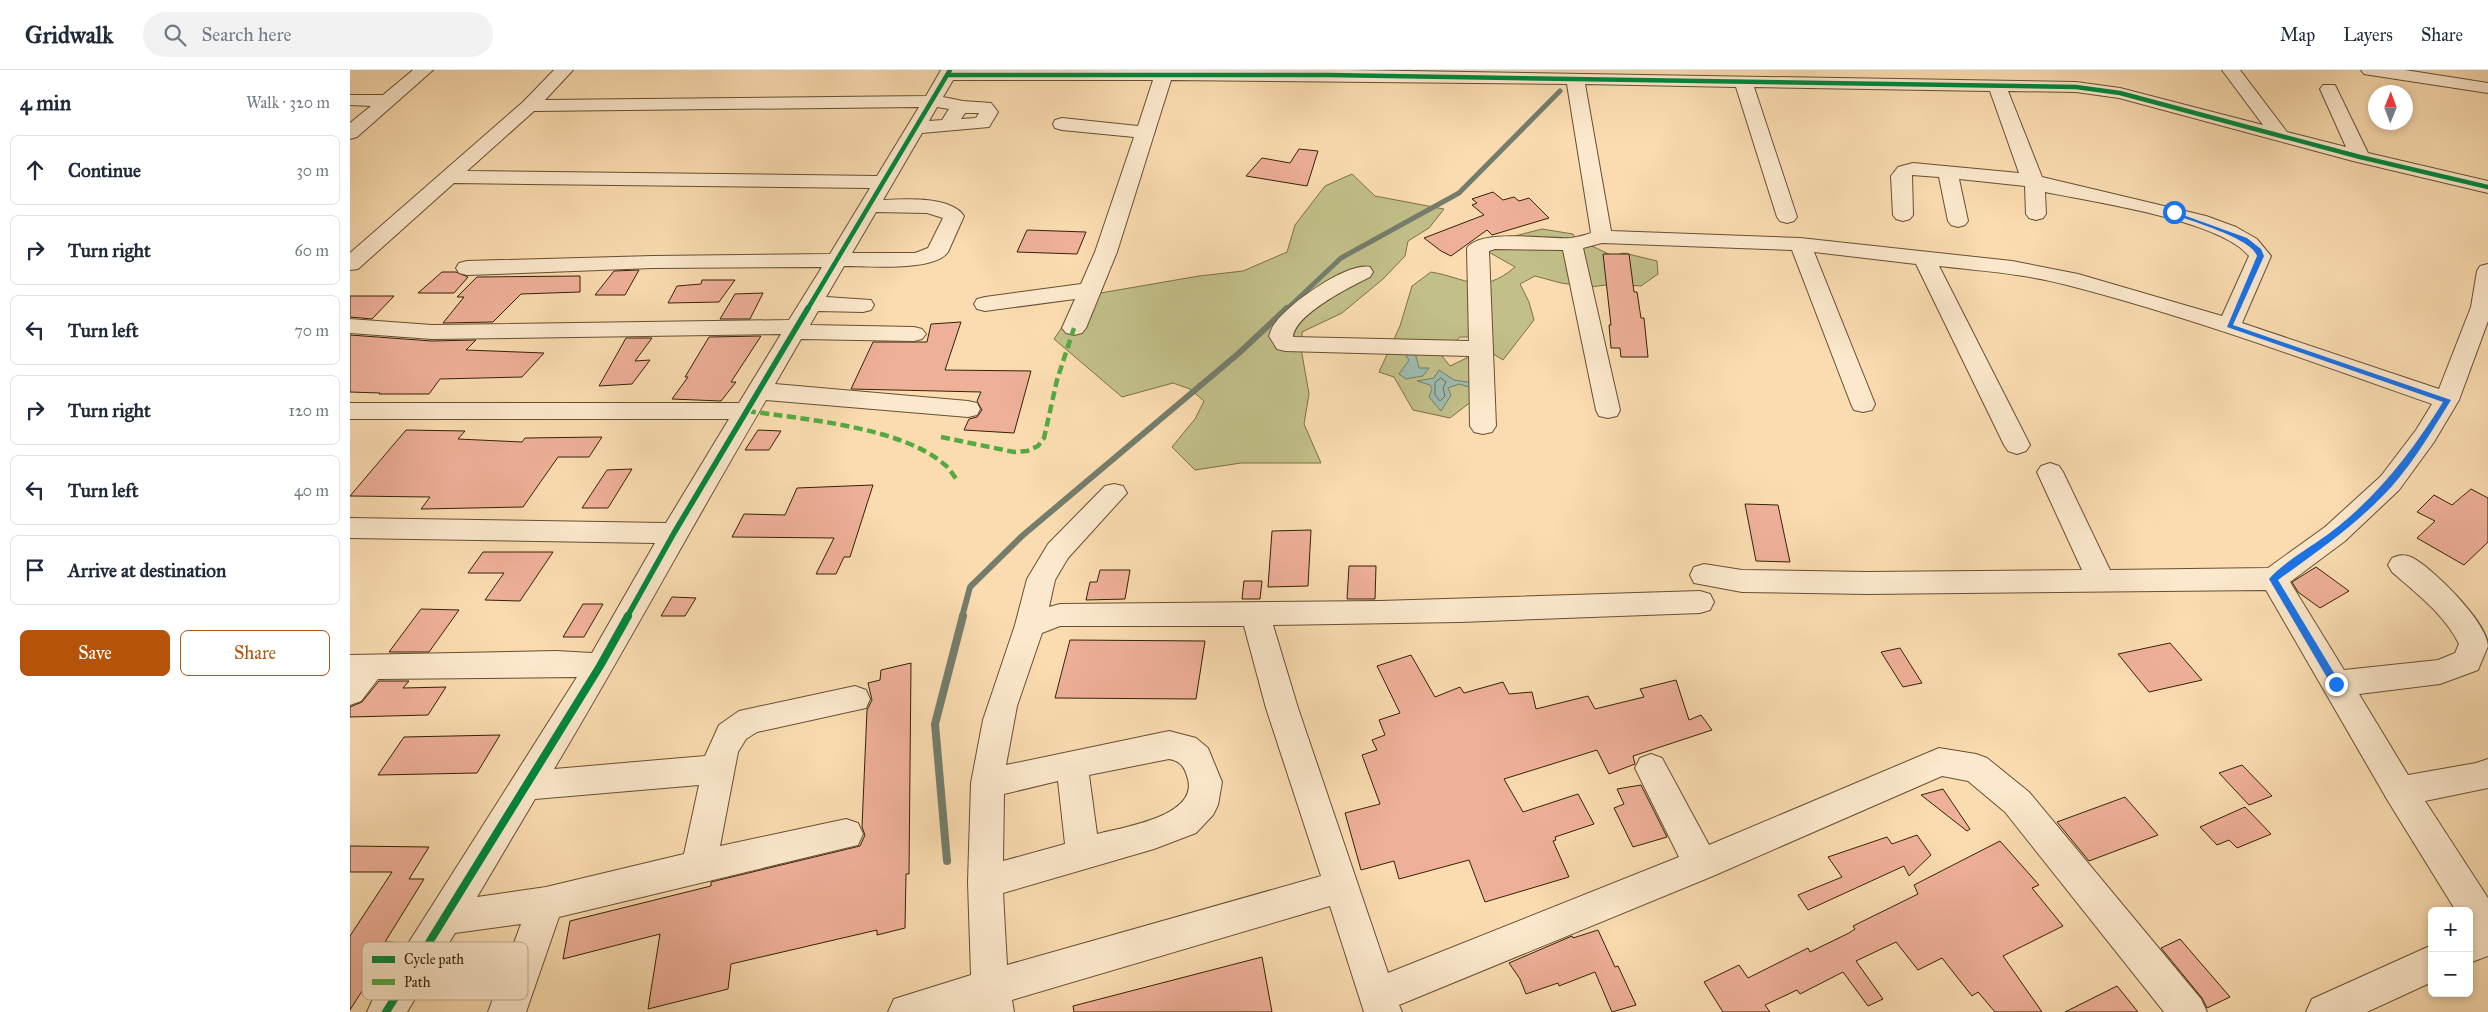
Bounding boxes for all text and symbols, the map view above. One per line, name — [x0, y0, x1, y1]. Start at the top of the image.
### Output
search box — [143, 12, 493, 57]
text: Gridwalk — [25, 20, 113, 50]
icon: search — [161, 21, 189, 49]
text: Search here — [201, 23, 291, 46]
text: Map — [2280, 24, 2315, 46]
text: Layers — [2343, 24, 2393, 46]
text: Share — [2421, 24, 2463, 46]
north arrow — [2368, 85, 2413, 130]
text: 4 min — [20, 90, 71, 116]
text: Walk · 320 m — [246, 93, 330, 112]
icon: ahead — [21, 156, 49, 184]
text: Continue — [68, 159, 141, 182]
text: 30 m — [296, 161, 329, 180]
route start — [2163, 201, 2186, 224]
icon: right — [21, 236, 49, 264]
text: Turn right — [68, 239, 151, 262]
text: 60 m — [295, 241, 329, 260]
icon: left — [21, 316, 49, 344]
text: Turn left — [68, 319, 138, 342]
text: 70 m — [294, 321, 329, 340]
icon: right — [21, 396, 49, 424]
text: Turn right — [68, 399, 151, 422]
text: 120 m — [289, 401, 329, 420]
icon: left — [21, 476, 49, 504]
text: Turn left — [68, 479, 138, 502]
text: 40 m — [294, 481, 329, 500]
icon: arrive — [21, 556, 49, 584]
text: Arrive at destination — [68, 559, 226, 582]
button: Save — [20, 630, 170, 676]
button: Share — [180, 630, 330, 676]
route end — [2325, 673, 2348, 696]
map controls — [2428, 907, 2473, 997]
button: + — [2428, 907, 2473, 952]
legend — [362, 942, 528, 1000]
text: Cycle path — [404, 951, 464, 968]
button: − — [2428, 952, 2473, 997]
text: Path — [404, 974, 431, 991]

